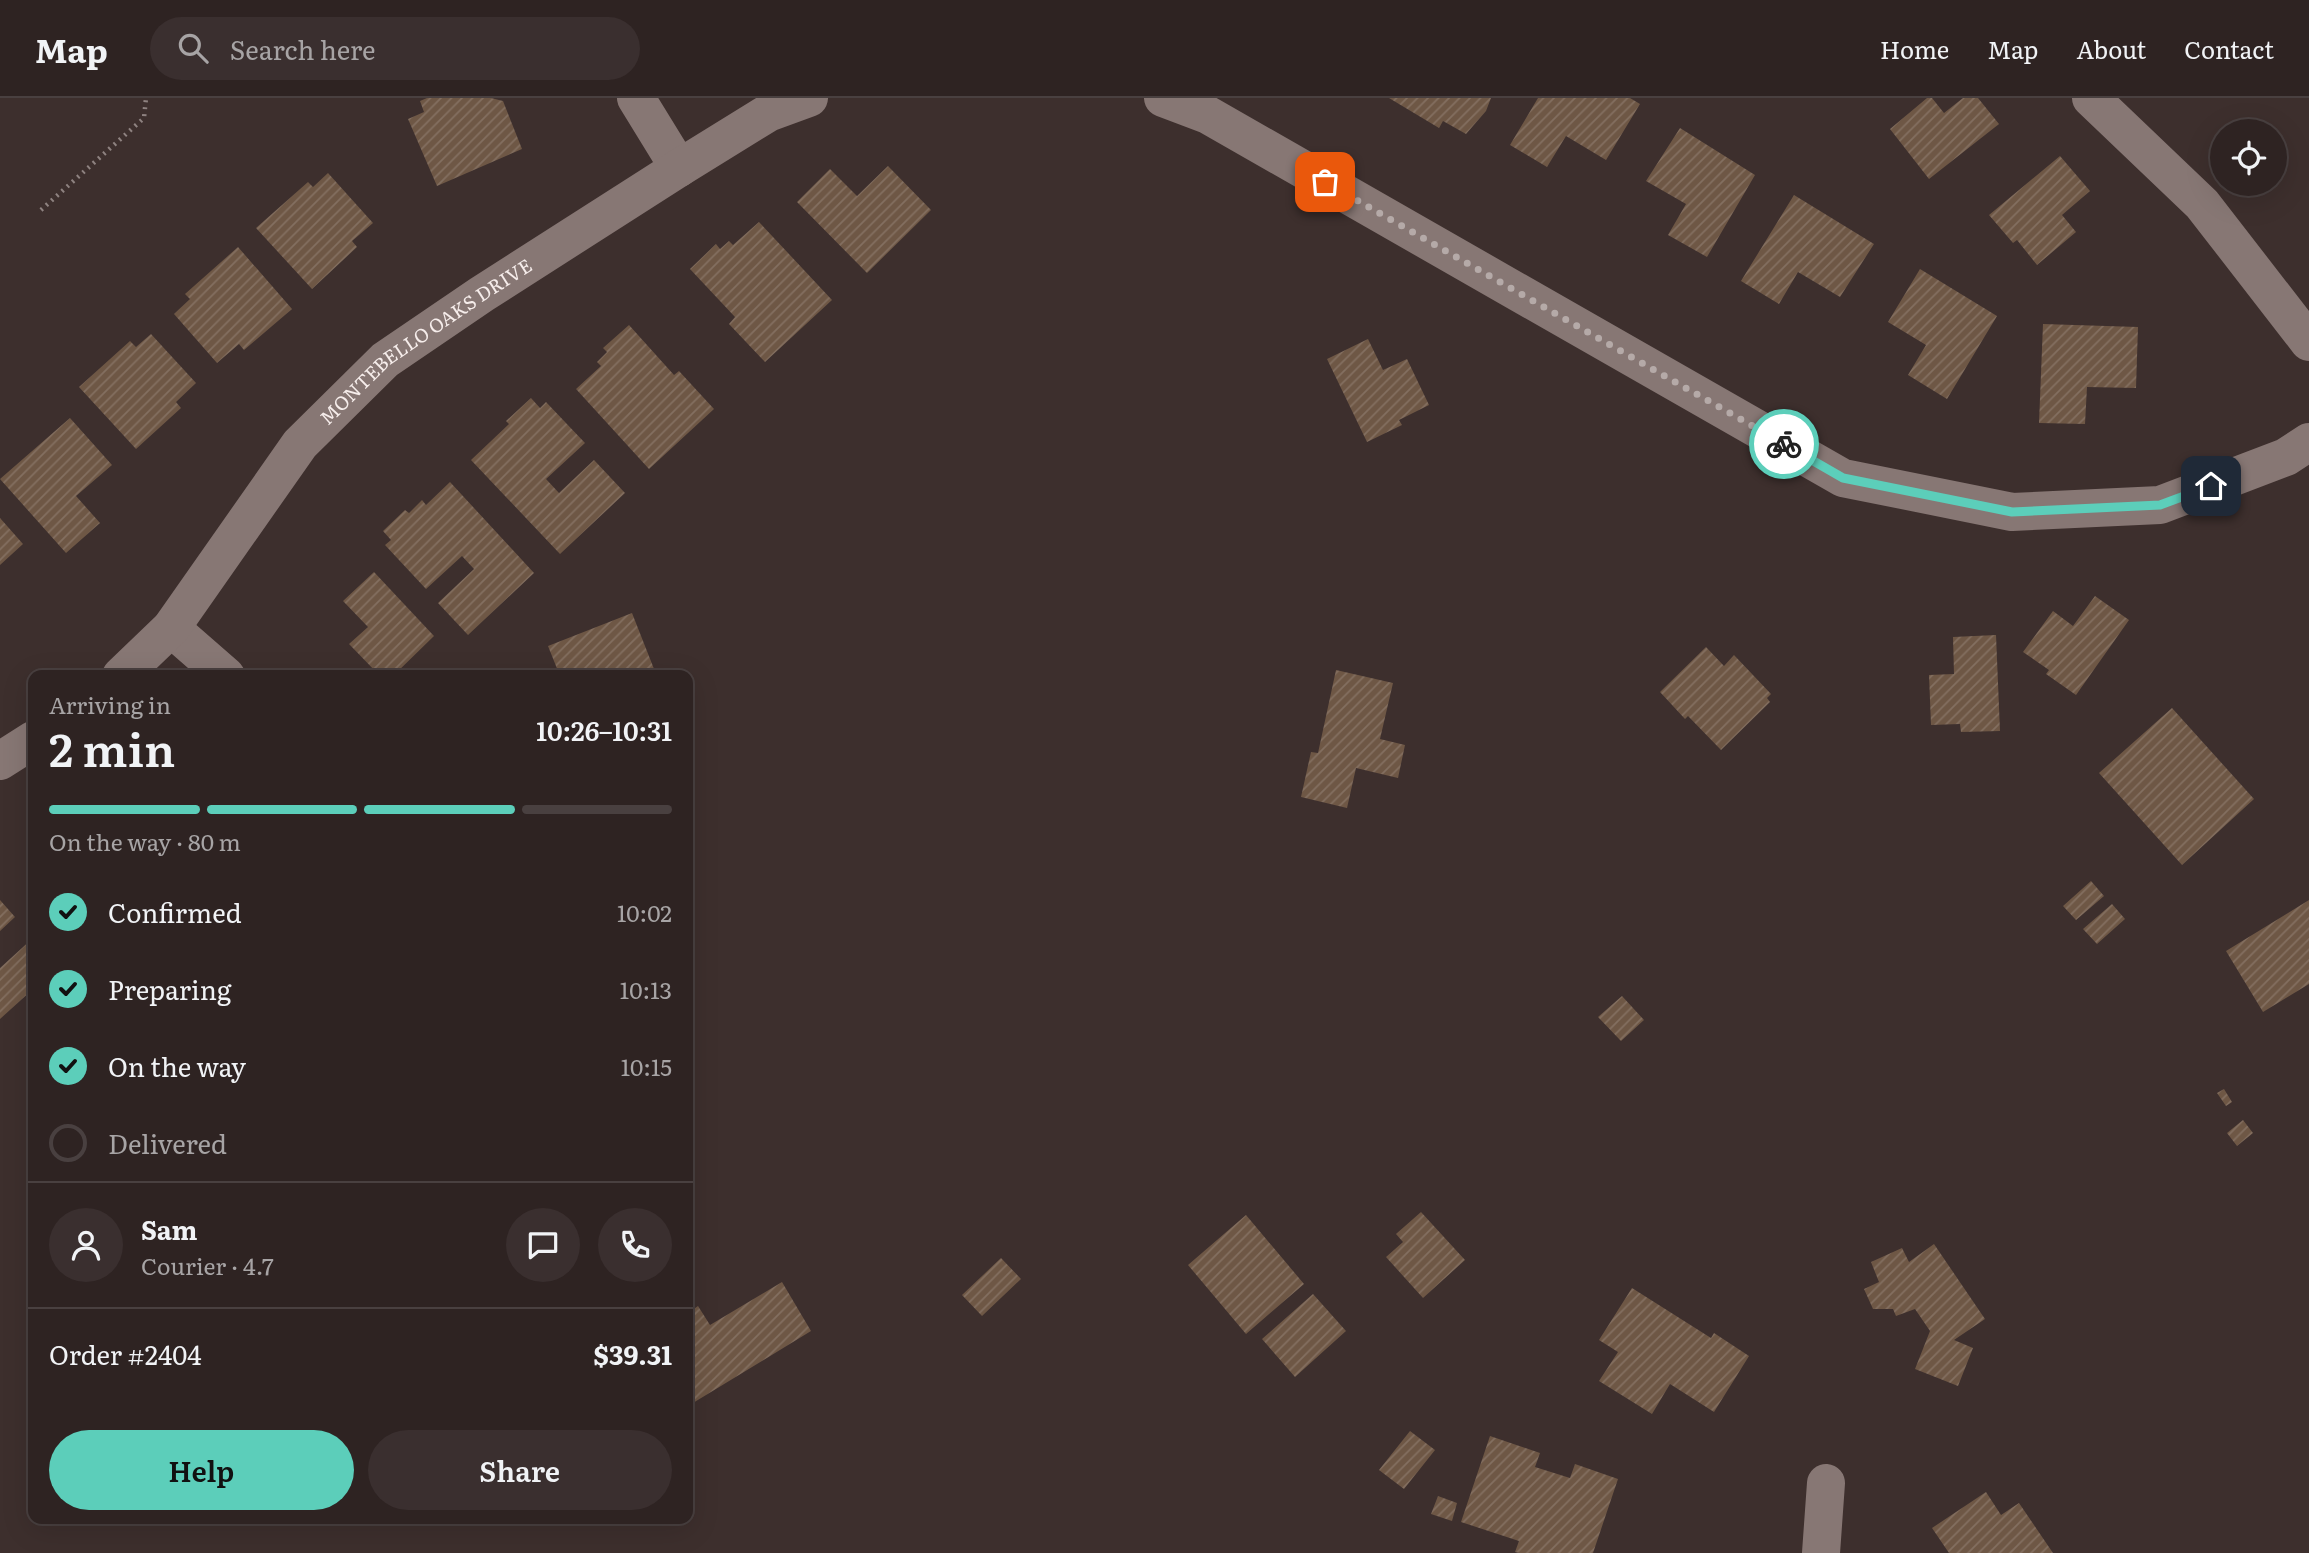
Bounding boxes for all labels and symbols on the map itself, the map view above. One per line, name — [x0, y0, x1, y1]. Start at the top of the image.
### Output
pin — [1295, 152, 1355, 212]
street label: MONTEBELLO OAKS DRIVE — [312, 251, 537, 431]
courier — [1749, 409, 1819, 479]
pin — [2181, 456, 2241, 516]

